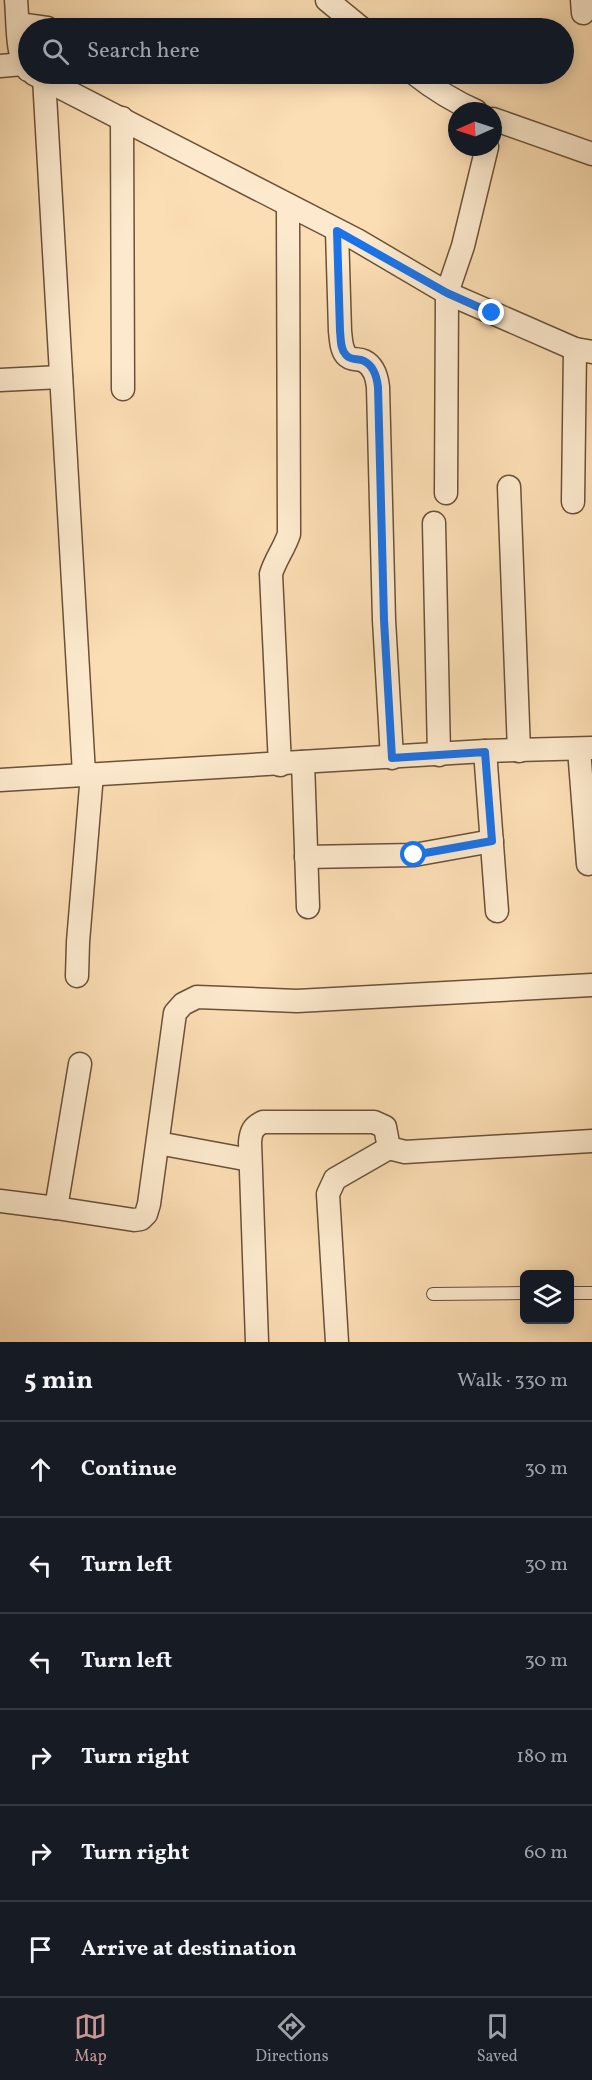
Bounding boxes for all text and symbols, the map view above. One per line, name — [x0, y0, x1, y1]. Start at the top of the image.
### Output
search box — [18, 18, 574, 84]
icon: search — [39, 35, 72, 68]
text: Search here — [87, 36, 200, 67]
north arrow — [448, 102, 502, 156]
route end — [478, 299, 504, 325]
route start — [400, 841, 426, 867]
map controls — [520, 1270, 574, 1324]
button: layers — [520, 1270, 574, 1324]
text: 5 min — [24, 1363, 93, 1399]
text: Walk · 330 m — [457, 1367, 568, 1395]
icon: ahead — [24, 1453, 57, 1486]
text: Continue — [81, 1454, 177, 1485]
text: 30 m — [524, 1455, 568, 1483]
icon: left — [24, 1549, 57, 1582]
text: Turn left — [81, 1550, 172, 1581]
text: 30 m — [524, 1551, 568, 1579]
icon: left — [24, 1645, 57, 1678]
text: Turn left — [81, 1646, 172, 1677]
text: 30 m — [524, 1647, 568, 1675]
icon: right — [24, 1741, 57, 1774]
text: Turn right — [81, 1742, 189, 1773]
text: 180 m — [516, 1743, 568, 1771]
icon: right — [24, 1837, 57, 1870]
text: Turn right — [81, 1838, 189, 1869]
text: 60 m — [524, 1839, 568, 1867]
icon: arrive — [24, 1933, 57, 1966]
text: Arrive at destination — [81, 1934, 297, 1965]
tab: Map — [74, 2010, 107, 2068]
tab: Directions — [255, 2010, 329, 2068]
tab: Saved — [477, 2010, 518, 2068]

